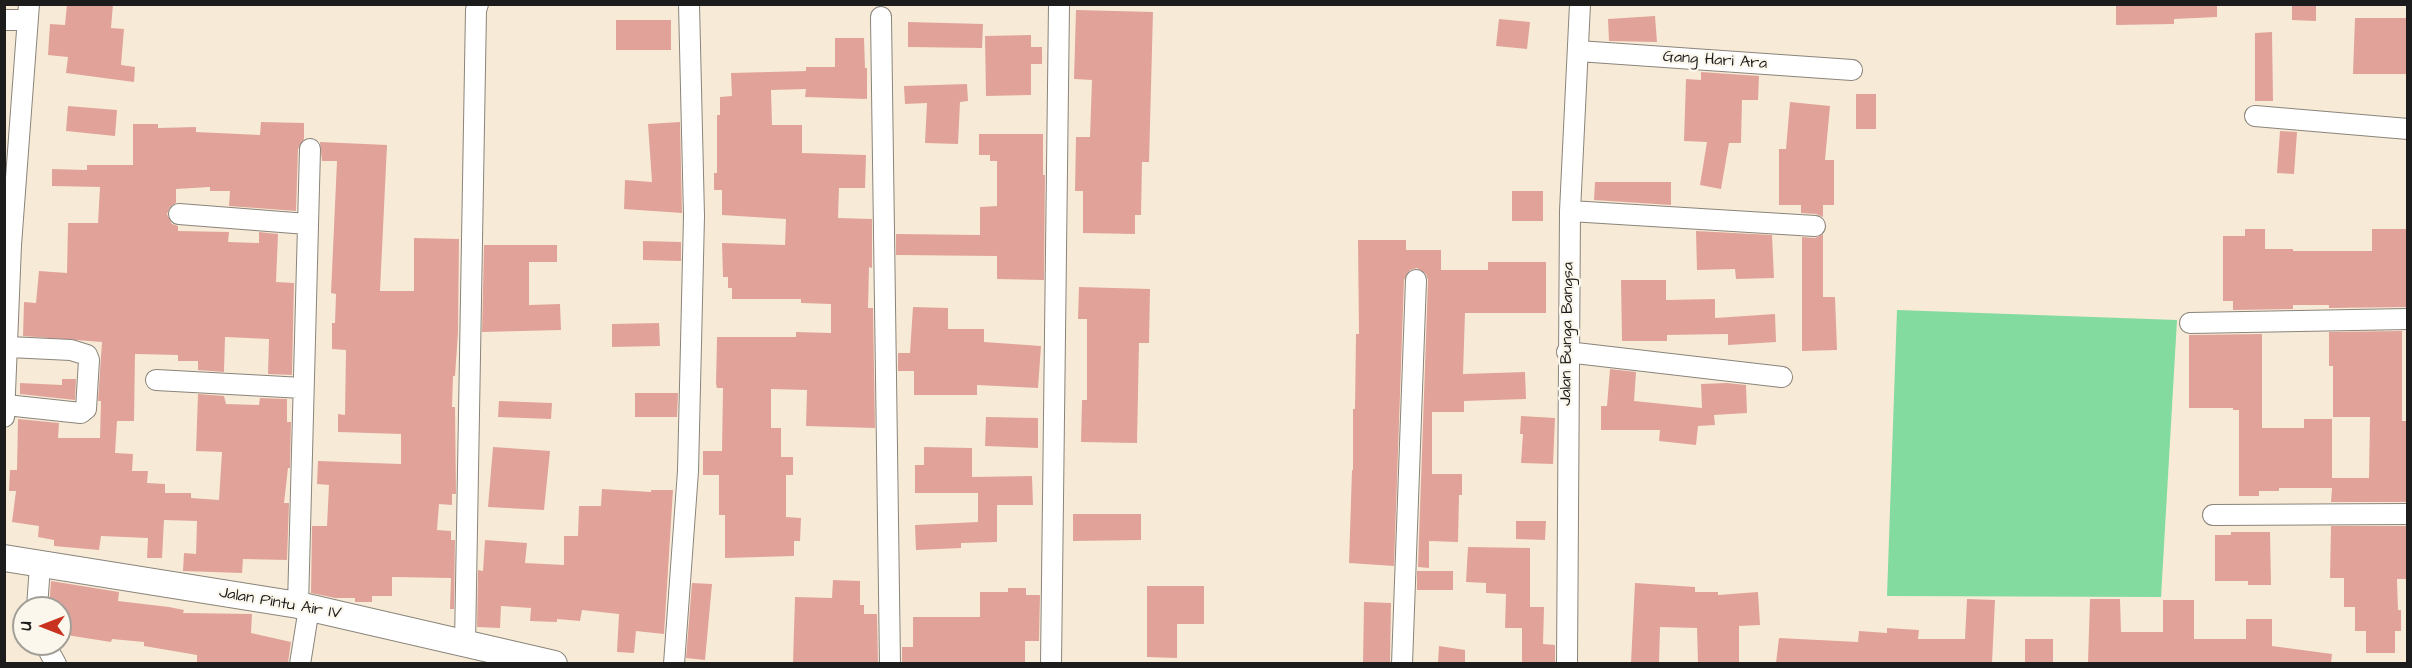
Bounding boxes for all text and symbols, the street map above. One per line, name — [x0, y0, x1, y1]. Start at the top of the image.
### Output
street label: Gang Hari Ara — [1662, 48, 1768, 74]
street label: Jalan Bunga Bangsa — [1557, 262, 1579, 406]
street label: Jalan Pintu Air IV — [217, 584, 343, 624]
north arrow — [12, 596, 72, 656]
text: U — [15, 622, 37, 631]

